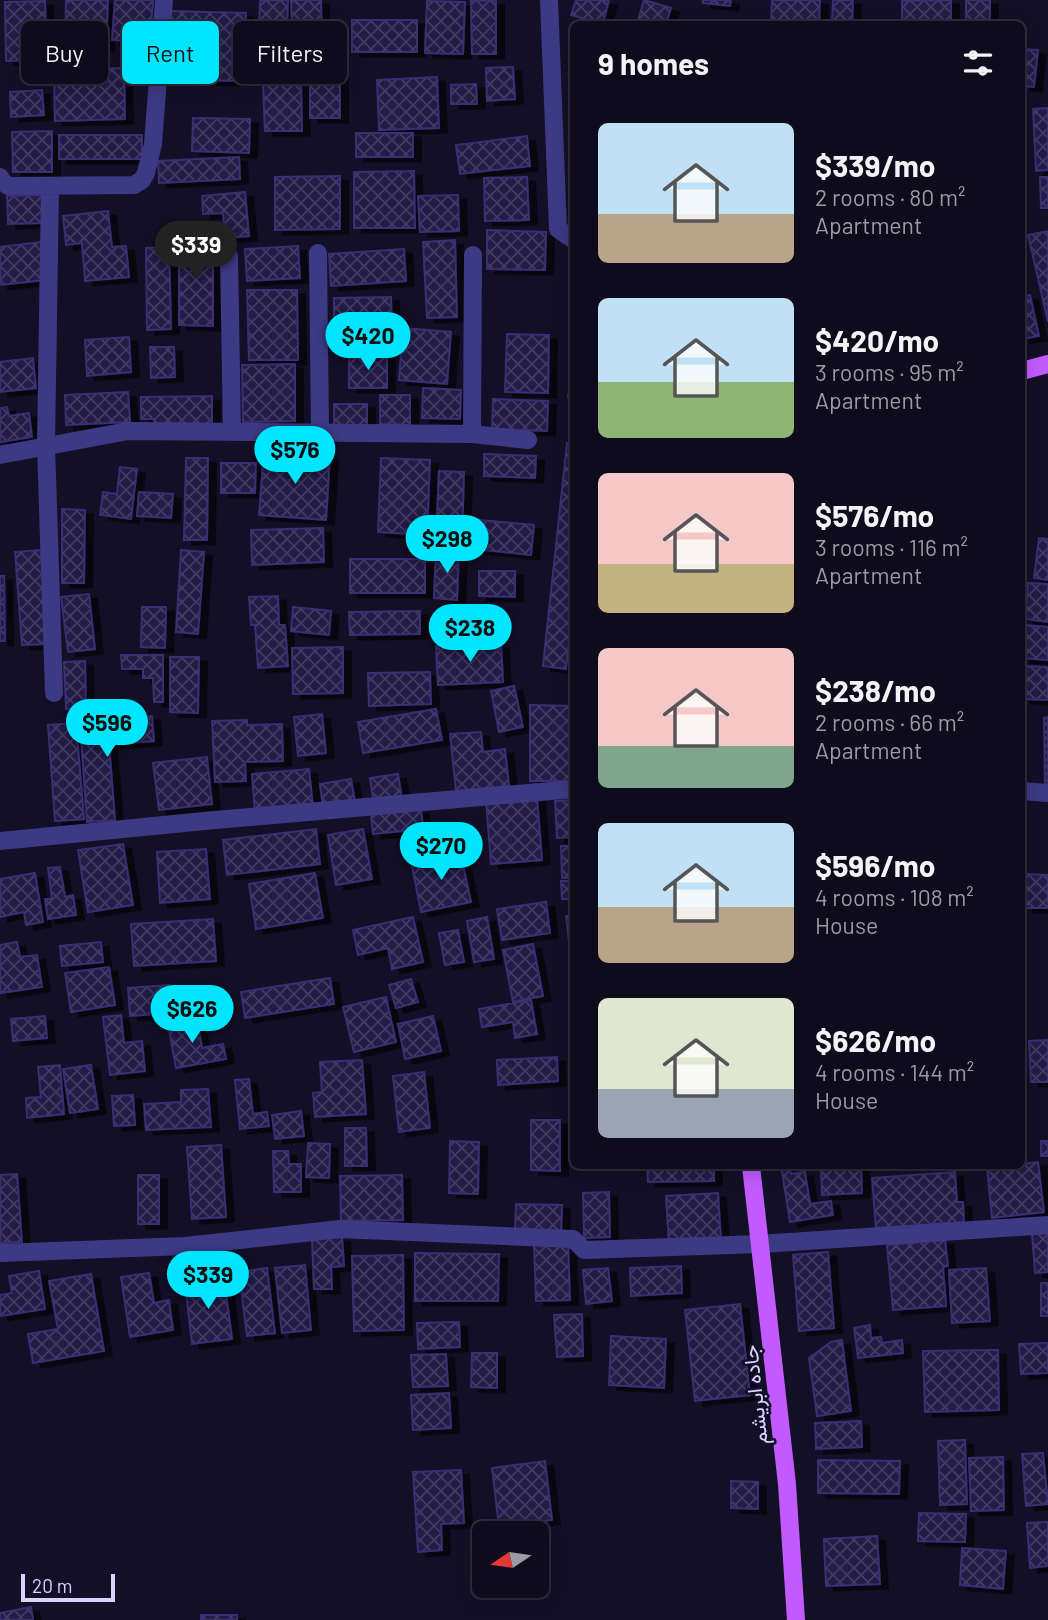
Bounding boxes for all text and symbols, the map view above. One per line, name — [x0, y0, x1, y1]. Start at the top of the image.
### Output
chip: Buy — [21, 21, 108, 84]
chip: Rent — [122, 21, 219, 84]
chip: Filters — [233, 21, 347, 84]
icon: filters — [959, 44, 997, 82]
text: 9 homes — [598, 45, 709, 81]
text: $339/mo — [815, 147, 935, 183]
icon: home — [654, 151, 738, 235]
text: 2 rooms · 80 m² — [815, 183, 965, 211]
text: Apartment — [815, 211, 922, 239]
pin: $339 — [155, 222, 237, 281]
text: $339 — [171, 230, 221, 258]
pin: $420 — [327, 312, 409, 372]
text: $420 — [341, 321, 395, 349]
text: $420/mo — [815, 322, 939, 358]
icon: home — [654, 326, 738, 410]
text: 3 rooms · 95 m² — [815, 358, 964, 386]
text: Apartment — [815, 386, 922, 414]
pin: $576 — [254, 426, 336, 486]
text: $576 — [270, 435, 320, 463]
text: $576/mo — [815, 497, 934, 533]
icon: home — [654, 501, 738, 585]
pin: $298 — [406, 516, 488, 575]
text: $298 — [422, 524, 472, 552]
text: 3 rooms · 116 m² — [815, 533, 968, 561]
text: Apartment — [815, 561, 922, 589]
pin: $238 — [429, 604, 511, 664]
text: $238 — [445, 613, 495, 641]
text: $238/mo — [815, 672, 936, 708]
icon: home — [654, 676, 738, 760]
pin: $596 — [66, 700, 148, 759]
text: $596 — [82, 708, 132, 736]
text: 2 rooms · 66 m² — [815, 708, 964, 736]
text: Apartment — [815, 736, 922, 764]
pin: $270 — [400, 822, 482, 882]
text: $270 — [416, 831, 466, 859]
text: $596/mo — [815, 847, 935, 883]
icon: home — [654, 851, 738, 935]
text: 4 rooms · 108 m² — [815, 883, 974, 911]
text: House — [815, 911, 878, 939]
pin: $626 — [151, 986, 233, 1045]
text: $626 — [167, 994, 217, 1022]
text: $626/mo — [815, 1022, 936, 1058]
icon: home — [654, 1026, 738, 1110]
text: 4 rooms · 144 m² — [815, 1058, 974, 1086]
text: House — [815, 1086, 878, 1114]
pin: $339 — [167, 1252, 249, 1311]
text: $339 — [183, 1260, 233, 1288]
street label: جاده ابریشم — [736, 1343, 775, 1446]
north arrow — [472, 1521, 550, 1598]
map controls — [472, 1521, 549, 1598]
scale bar — [21, 1571, 116, 1603]
text: 20 m — [32, 1574, 72, 1597]

